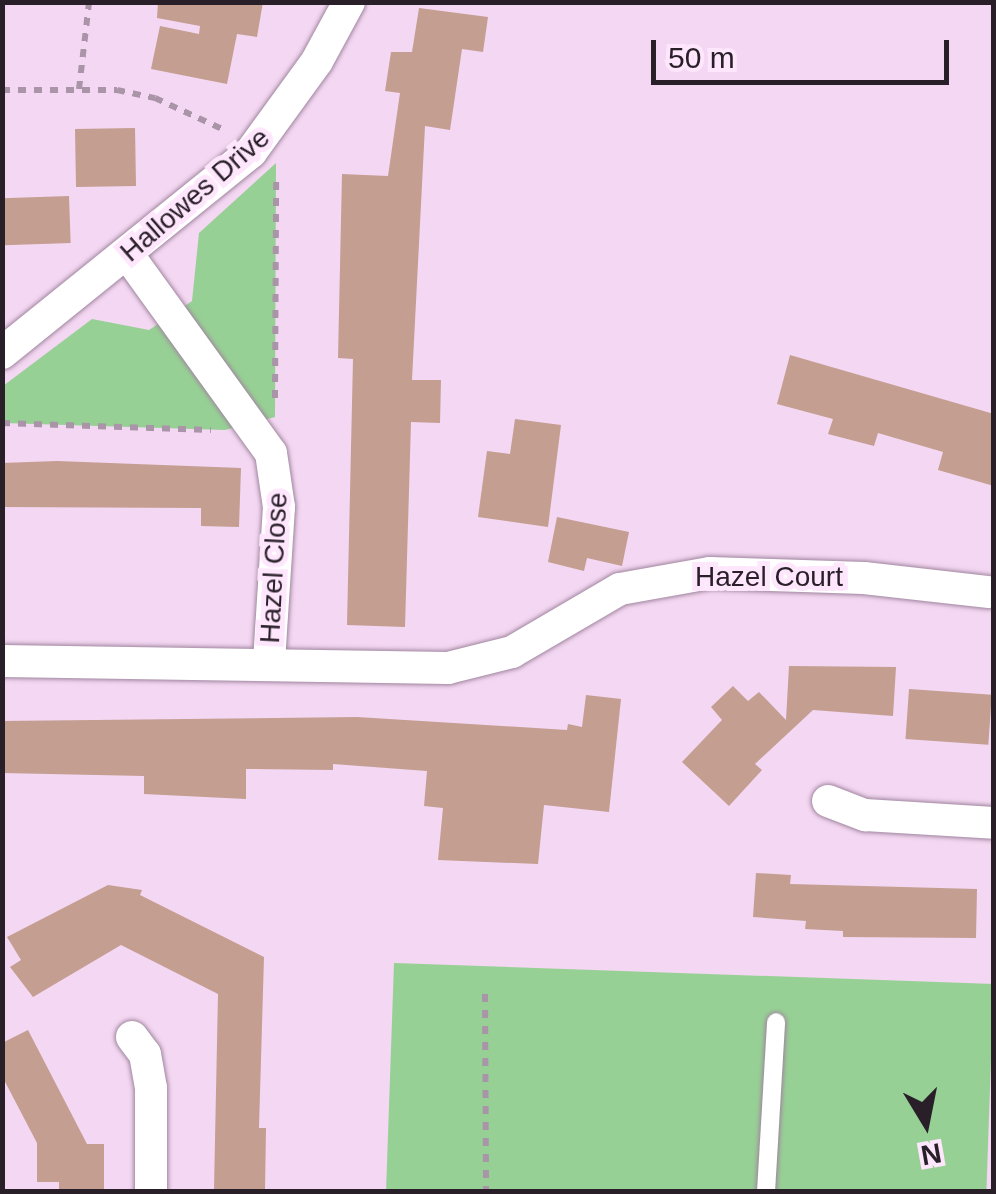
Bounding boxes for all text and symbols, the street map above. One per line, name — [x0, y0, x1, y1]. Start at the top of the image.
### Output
scale bar — [656, 20, 954, 82]
text: 50 m — [668, 41, 735, 74]
street label: Hallowes Drive — [114, 121, 276, 269]
street label: Hazel Close — [253, 492, 295, 644]
street label: Hazel Court — [695, 560, 843, 594]
north arrow — [876, 1074, 976, 1174]
text: N — [919, 1137, 944, 1171]

